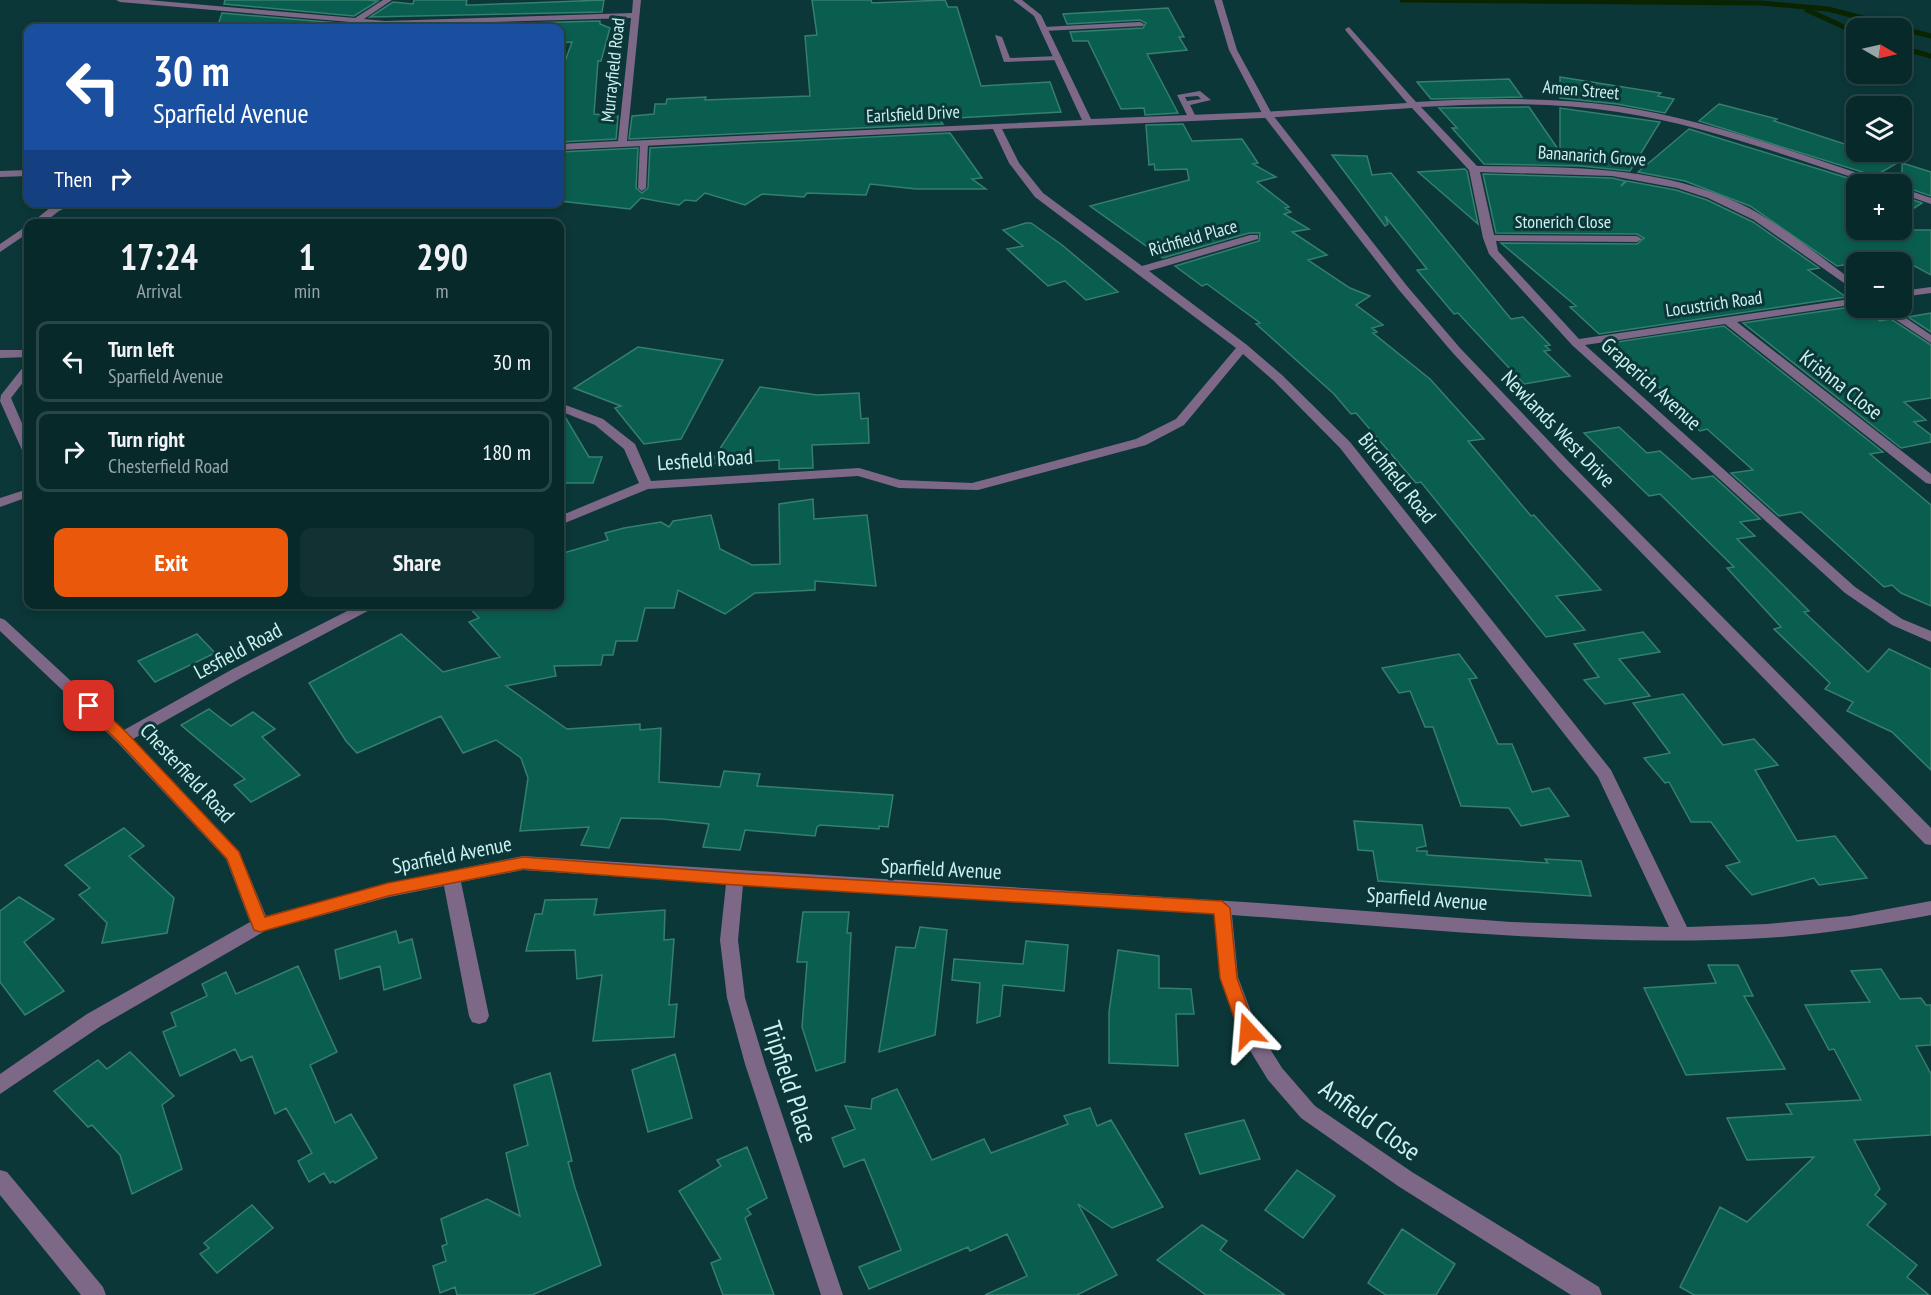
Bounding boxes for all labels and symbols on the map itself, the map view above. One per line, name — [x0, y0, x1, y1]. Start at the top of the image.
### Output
street label: Murrayfield Road — [596, 17, 629, 123]
north arrow — [1846, 18, 1912, 84]
street label: Amen Street — [1542, 75, 1620, 104]
street label: Earlsfield Drive — [865, 100, 960, 127]
street label: Bananarich Grove — [1537, 140, 1647, 171]
street label: Stonerich Close — [1515, 210, 1611, 233]
street label: Richfield Place — [1146, 214, 1240, 261]
street label: Locustrich Road — [1664, 285, 1764, 322]
street label: Graperich Avenue — [1595, 331, 1707, 436]
street label: Krishna Close — [1794, 344, 1888, 425]
street label: Newlands West Drive — [1496, 364, 1621, 493]
street label: Birchfield Road — [1353, 427, 1442, 529]
street label: Lesfield Road — [656, 443, 754, 476]
street label: Lesfield Road — [189, 616, 286, 685]
pin — [63, 680, 114, 731]
street label: Chesterfield Road — [134, 717, 240, 828]
street label: Sparfield Avenue — [390, 830, 514, 879]
street label: Sparfield Avenue — [880, 852, 1002, 885]
street label: Sparfield Avenue — [1366, 881, 1488, 916]
position arrow — [1216, 999, 1280, 1063]
street label: Tripfield Place — [755, 1017, 826, 1147]
street label: Anfield Close — [1313, 1072, 1427, 1167]

